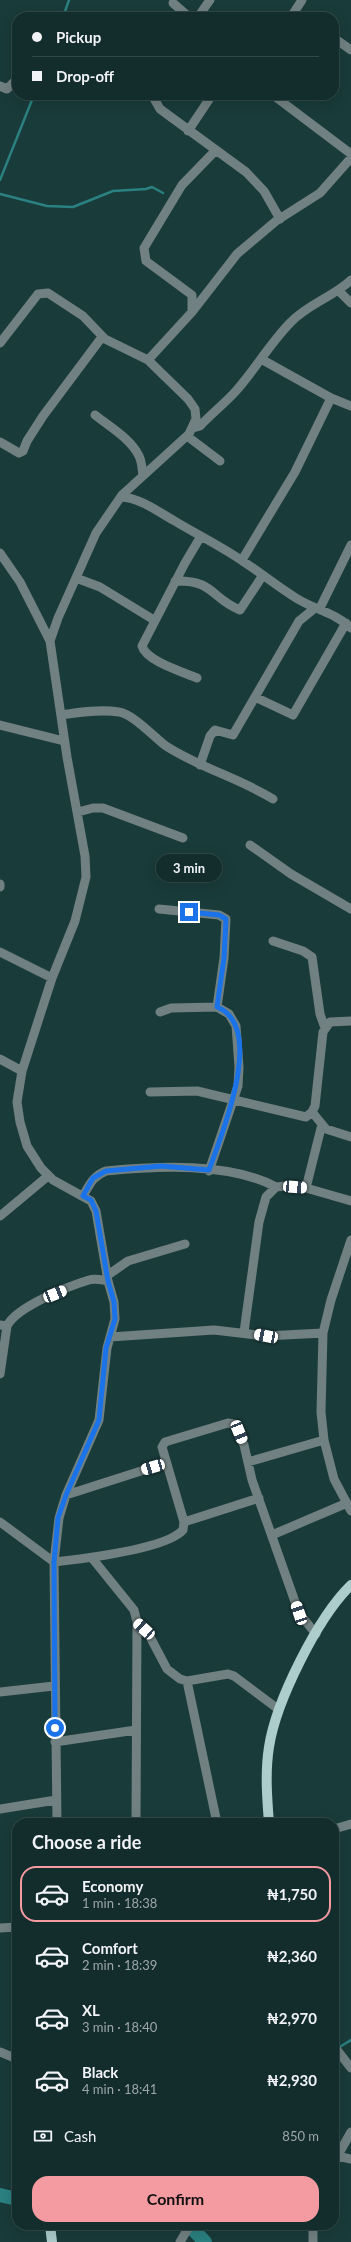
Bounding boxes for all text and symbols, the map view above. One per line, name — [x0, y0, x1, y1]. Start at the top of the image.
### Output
text: Pickup — [56, 28, 101, 46]
text: Drop-off — [56, 67, 114, 85]
callout: 3 min — [156, 854, 222, 882]
text: 3 min — [173, 860, 205, 876]
route end — [180, 903, 198, 921]
car — [283, 1180, 307, 1194]
car — [42, 1284, 68, 1304]
car — [253, 1328, 279, 1344]
car — [229, 1419, 249, 1445]
car — [140, 1458, 166, 1476]
car — [289, 1600, 309, 1626]
car — [131, 1617, 157, 1641]
route start — [46, 1719, 64, 1737]
text: Choose a ride — [32, 1831, 141, 1853]
icon: car — [34, 1876, 70, 1912]
text: Economy — [82, 1877, 143, 1895]
text: ₦1,750 — [267, 1885, 317, 1903]
text: 1 min · 18:38 — [82, 1895, 157, 1911]
icon: car — [34, 1938, 70, 1974]
text: Comfort — [82, 1939, 138, 1957]
text: ₦2,360 — [267, 1947, 317, 1965]
text: 2 min · 18:39 — [82, 1957, 157, 1973]
icon: car — [34, 2000, 70, 2036]
text: XL — [82, 2001, 100, 2019]
text: ₦2,970 — [267, 2009, 317, 2027]
text: 3 min · 18:40 — [82, 2019, 157, 2035]
icon: car — [34, 2062, 70, 2098]
text: Black — [82, 2063, 118, 2081]
text: ₦2,930 — [267, 2071, 317, 2089]
text: 4 min · 18:41 — [82, 2081, 157, 2097]
icon: cash — [32, 2125, 54, 2147]
text: Cash — [64, 2127, 96, 2145]
text: 850 m — [282, 2128, 319, 2144]
button: Confirm — [32, 2176, 319, 2222]

